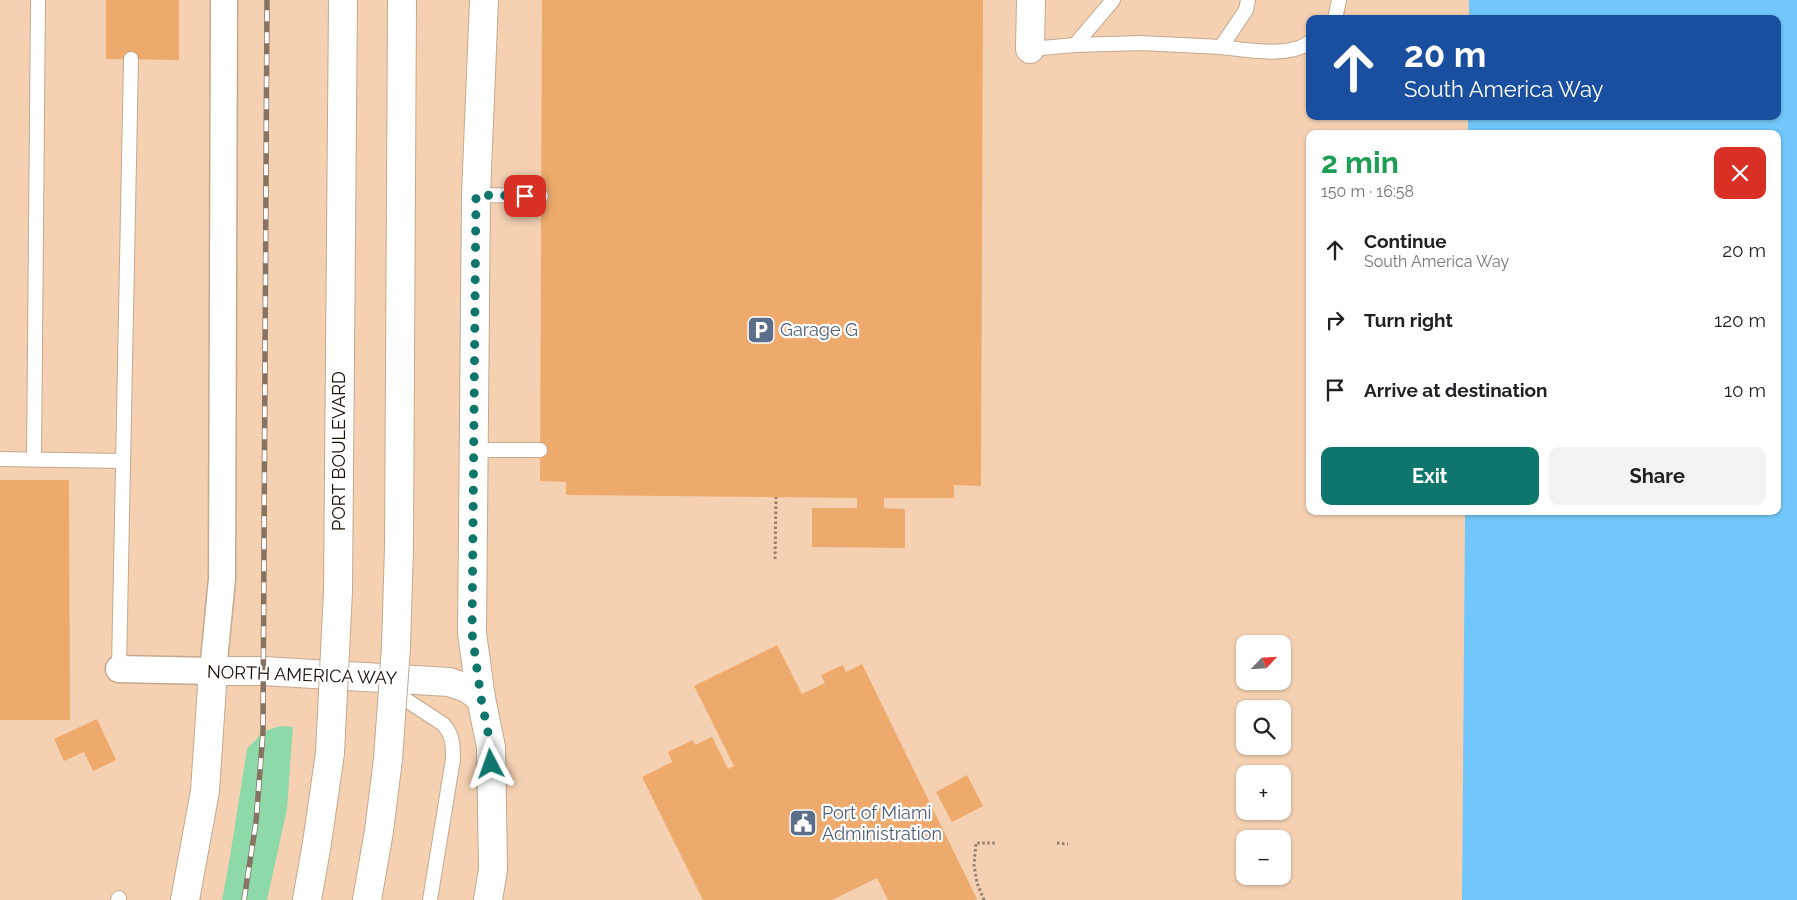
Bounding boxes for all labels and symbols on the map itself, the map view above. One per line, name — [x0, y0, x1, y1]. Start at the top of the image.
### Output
pin — [504, 175, 546, 217]
parking icon: Garage G — [746, 315, 776, 345]
place label: Garage G — [780, 319, 858, 340]
street label: PORT BOULEVARD — [328, 371, 349, 531]
north arrow — [1236, 635, 1291, 690]
street label: NORTH AMERICA WAY — [206, 661, 398, 688]
position arrow — [464, 737, 516, 789]
place label: Port of Miami Administration — [822, 802, 942, 844]
public building icon: Port of Miami Administration — [788, 808, 818, 838]

